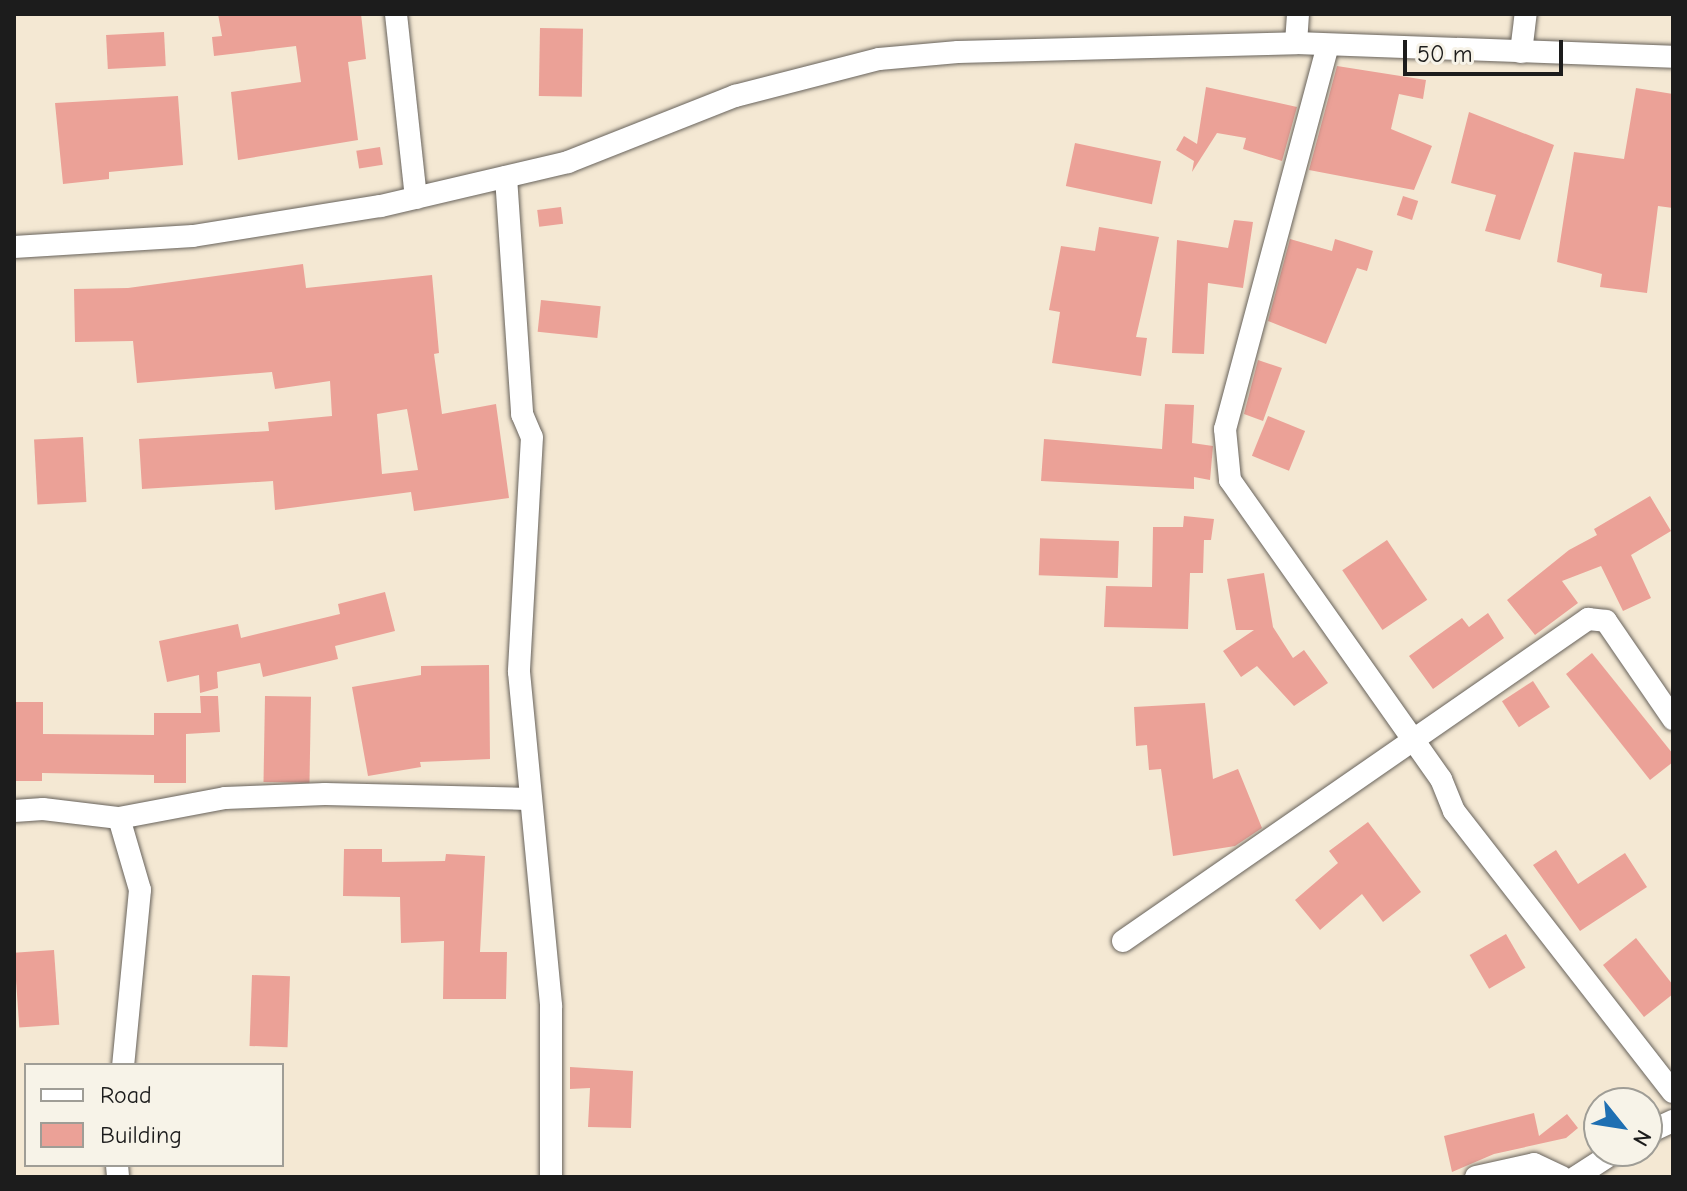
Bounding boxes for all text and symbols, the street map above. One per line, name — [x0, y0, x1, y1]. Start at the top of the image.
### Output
scale bar — [1407, 24, 1567, 74]
text: 50 m — [1417, 40, 1473, 68]
legend — [24, 1063, 284, 1167]
text: Road — [100, 1081, 152, 1109]
north arrow — [1583, 1087, 1663, 1167]
text: Building — [100, 1121, 182, 1149]
text: N — [1627, 1125, 1657, 1151]

